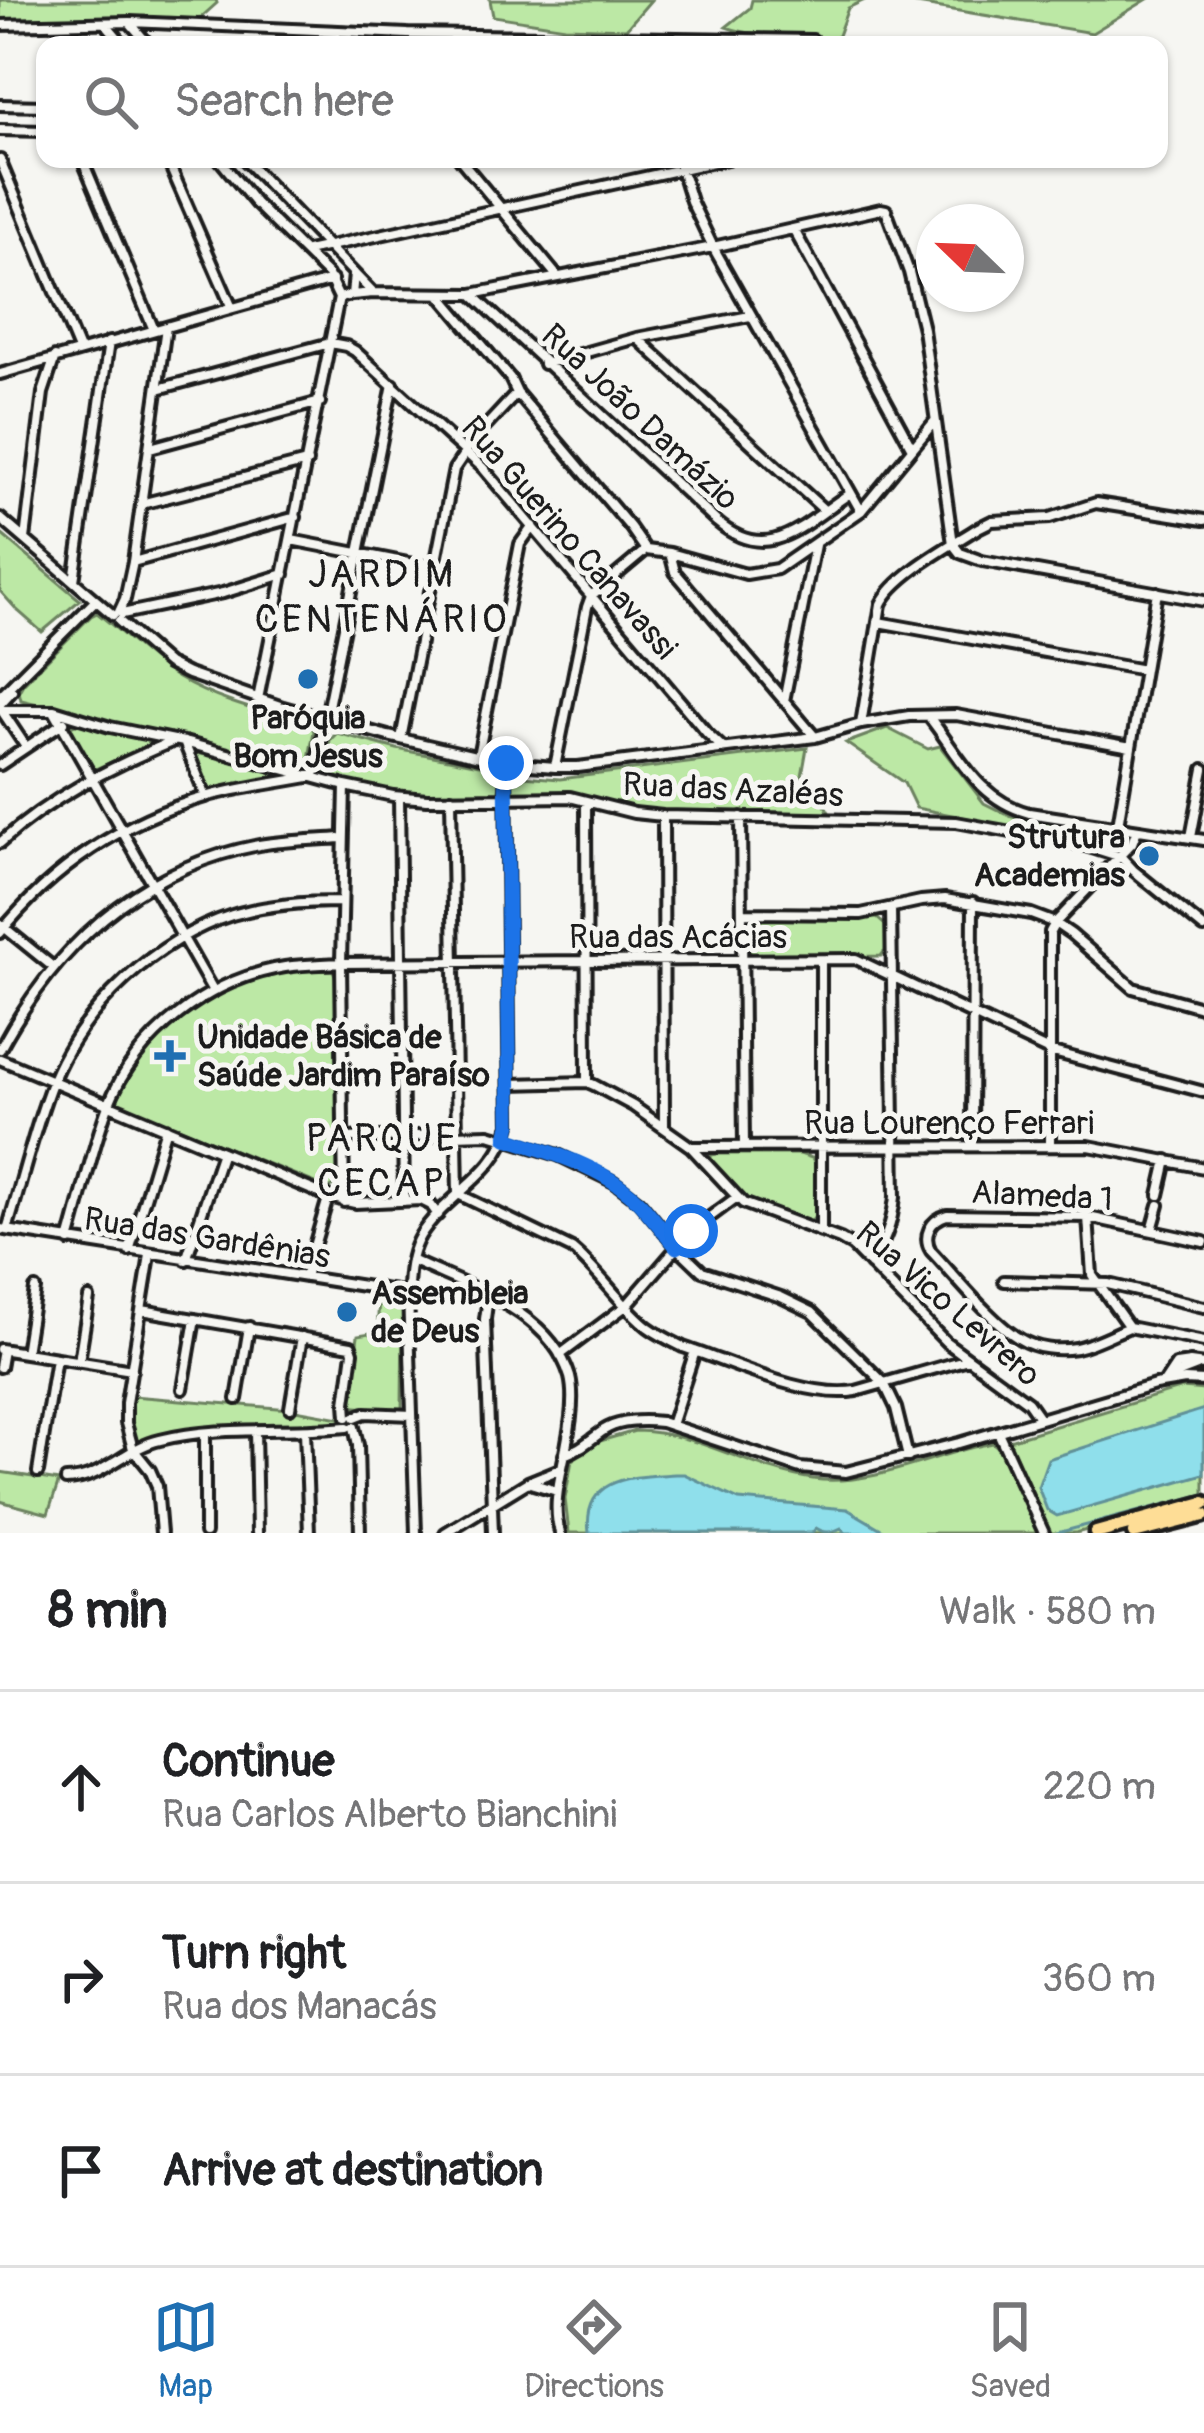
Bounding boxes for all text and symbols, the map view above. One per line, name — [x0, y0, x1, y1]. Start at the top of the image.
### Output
search box — [36, 36, 1168, 168]
icon: search — [78, 69, 144, 135]
text: Search here — [174, 74, 394, 130]
north arrow — [916, 204, 1024, 312]
street label: Rua João Damázio — [533, 315, 747, 519]
street label: Rua Guerino Canavassi — [452, 408, 686, 668]
district label: JARDIM CENTENÁRIO — [254, 550, 510, 644]
marker: Paróquia Bom Jesus — [295, 666, 321, 692]
place label: Paróquia Bom Jesus — [233, 698, 383, 777]
route end — [479, 736, 533, 790]
street label: Rua das Azaléas — [622, 764, 845, 816]
place label: Strutura Academias — [974, 817, 1125, 896]
marker: Strutura Academias — [1136, 843, 1162, 869]
street label: Rua das Acácias — [569, 917, 787, 958]
place label: Unidade Básica de Saúde Jardim Paraíso — [197, 1017, 490, 1096]
marker: Unidade Básica de Saúde Jardim Paraíso — [154, 1040, 186, 1072]
street label: Rua Lourenço Ferrari — [804, 1103, 1094, 1144]
district label: PARQUE CECAP — [305, 1114, 459, 1208]
street label: Alameda 1 — [970, 1172, 1114, 1220]
street label: Rua das Gardênias — [81, 1198, 333, 1278]
route start — [664, 1204, 718, 1258]
street label: Rua Vico Levrero — [847, 1213, 1049, 1395]
place label: Assembleia de Deus — [371, 1273, 529, 1352]
marker: Assembleia de Deus — [334, 1299, 360, 1325]
text: 8 min — [48, 1579, 168, 1643]
text: Walk · 580 m — [939, 1587, 1156, 1636]
text: Continue — [162, 1734, 335, 1790]
icon: ahead — [48, 1754, 114, 1820]
text: 220 m — [1043, 1762, 1156, 1811]
text: Rua Carlos Alberto Bianchini — [162, 1790, 617, 1839]
text: Turn right — [162, 1926, 346, 1982]
icon: right — [48, 1946, 114, 2012]
text: 360 m — [1042, 1954, 1156, 2003]
text: Rua dos Manacás — [162, 1982, 437, 2031]
icon: arrive — [48, 2138, 114, 2204]
text: Arrive at destination — [162, 2143, 543, 2199]
tab: Map — [153, 2294, 219, 2407]
tab: Directions — [524, 2294, 664, 2407]
tab: Saved — [969, 2294, 1051, 2407]

